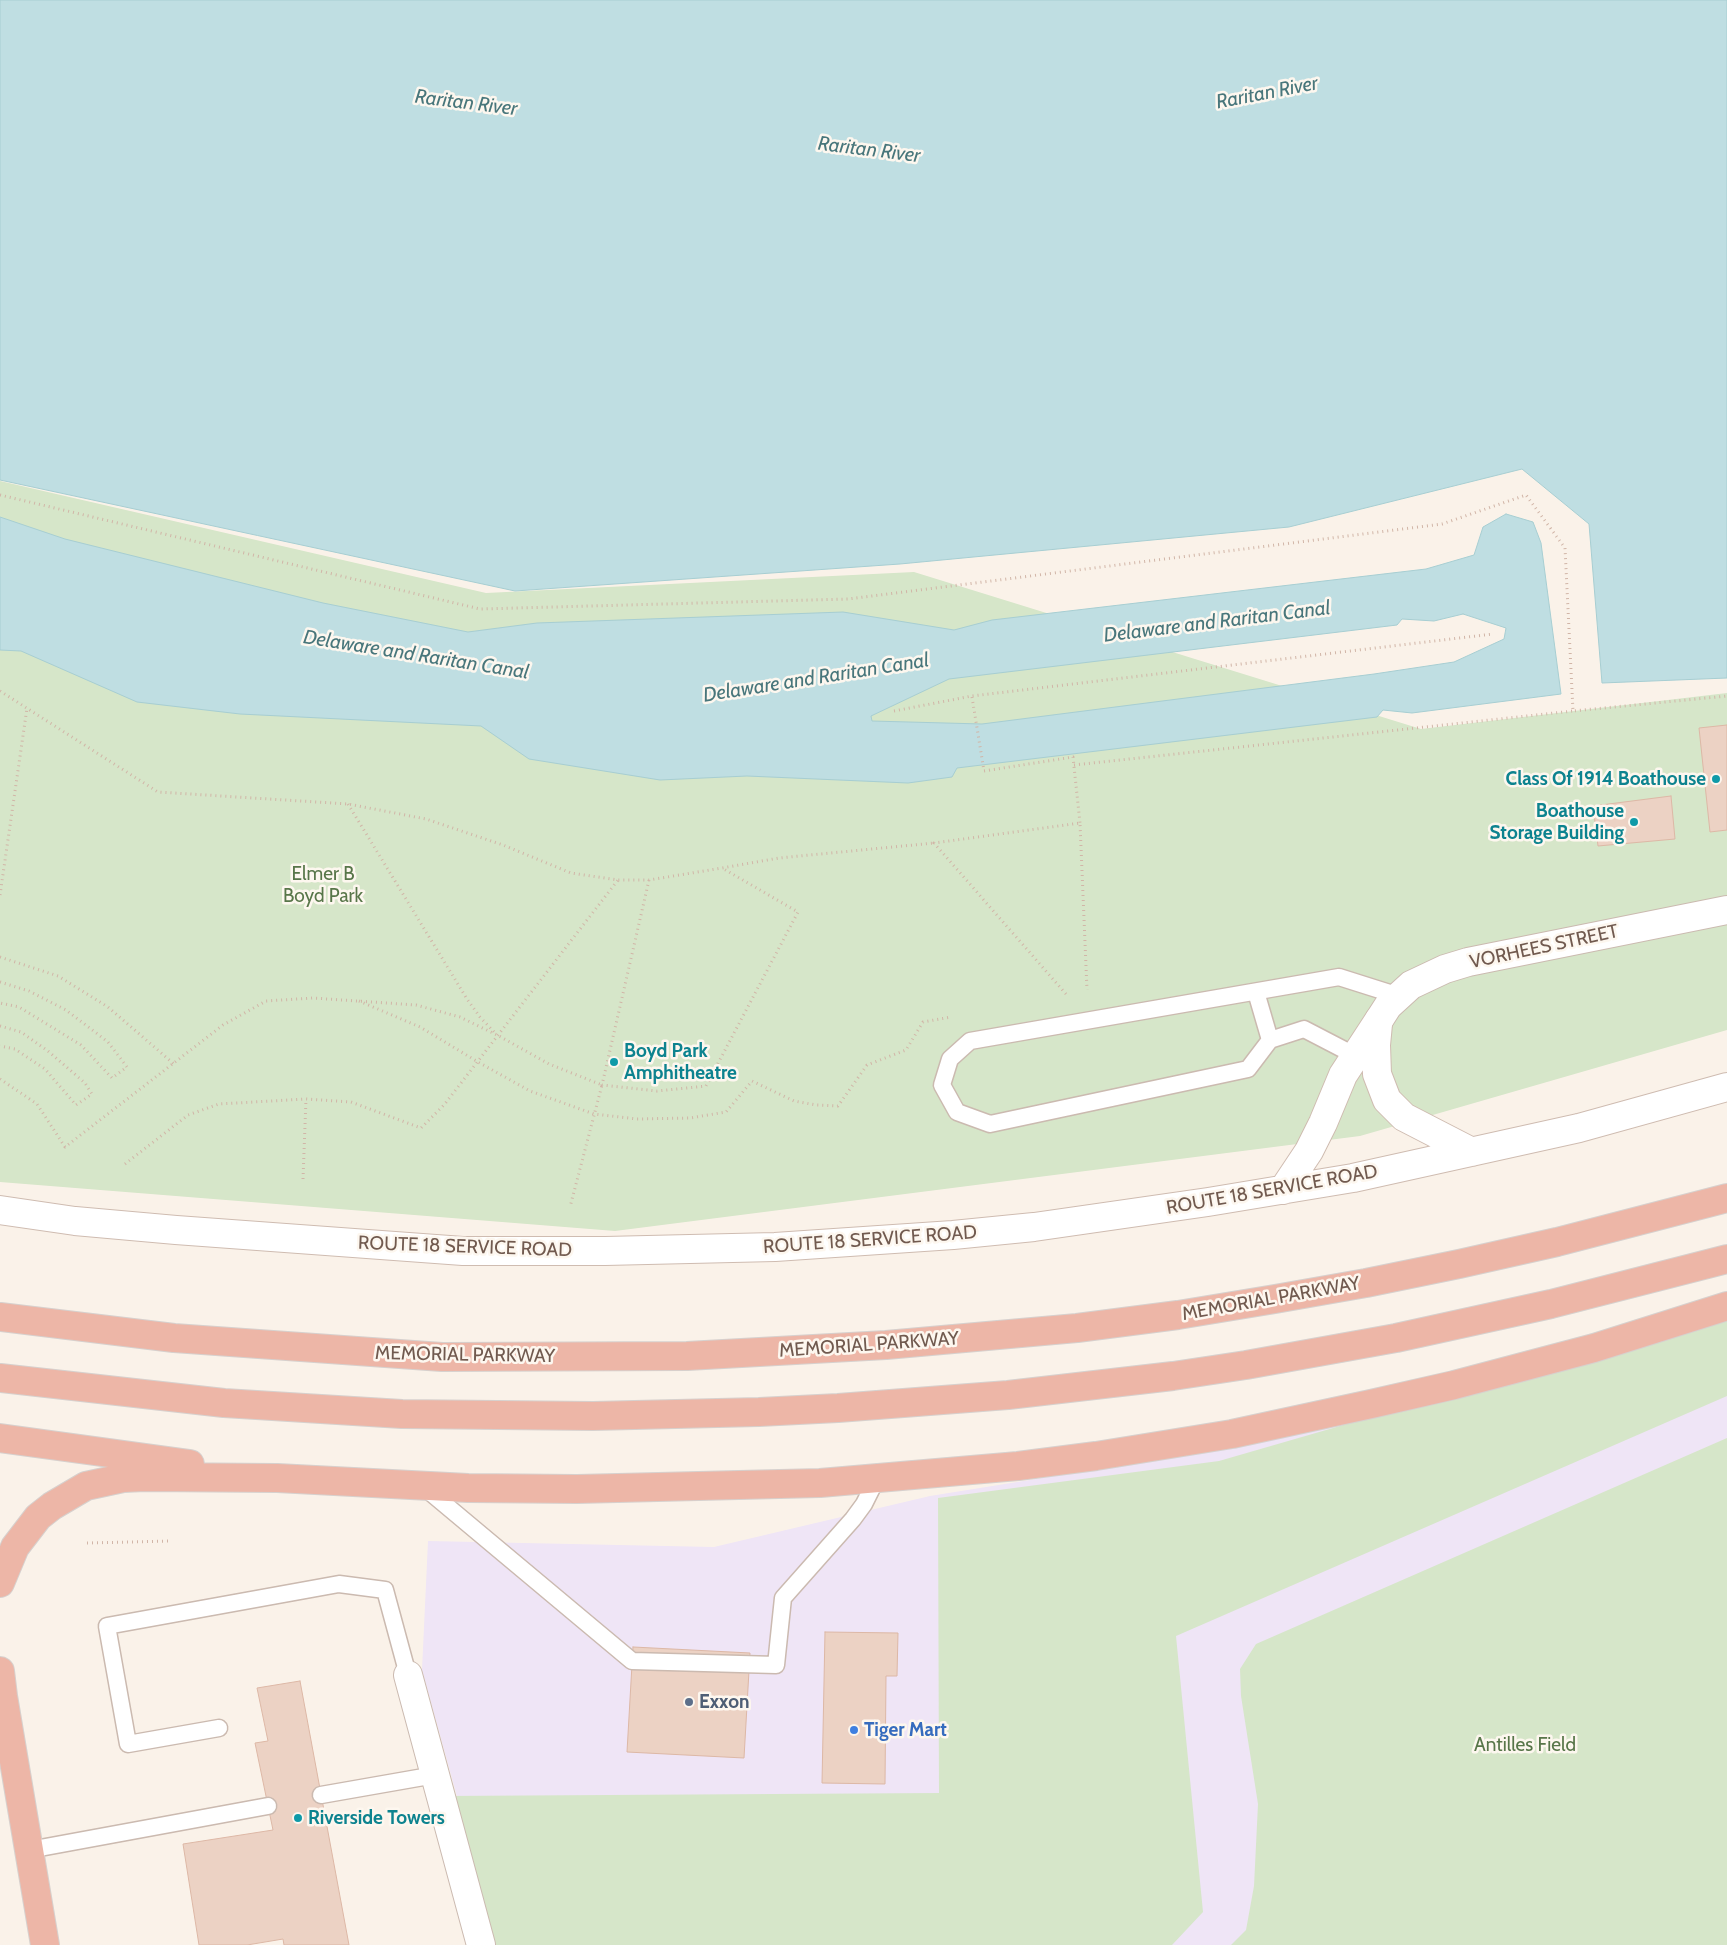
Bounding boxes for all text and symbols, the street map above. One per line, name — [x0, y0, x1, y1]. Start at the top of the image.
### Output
water label: Raritan River — [1214, 71, 1320, 115]
water label: Raritan River — [413, 85, 519, 121]
water label: Raritan River — [816, 132, 922, 168]
water label: Delaware and Raritan Canal — [1102, 596, 1332, 648]
water label: Delaware and Raritan Canal — [302, 625, 530, 685]
water label: Delaware and Raritan Canal — [702, 648, 930, 708]
place label: Class Of 1914 Boathouse — [1506, 768, 1706, 790]
marker: Class Of 1914 Boathouse — [1710, 773, 1722, 785]
place label: Boathouse Storage Building — [1490, 800, 1624, 844]
marker: Boathouse Storage Building — [1628, 816, 1640, 828]
park label: Elmer B Boyd Park — [283, 863, 363, 907]
street label: VORHEES STREET — [1468, 920, 1620, 974]
place label: Boyd Park Amphitheatre — [624, 1040, 737, 1084]
marker: Boyd Park Amphitheatre — [608, 1056, 620, 1068]
street label: ROUTE 18 SERVICE ROAD — [1165, 1160, 1379, 1220]
street label: ROUTE 18 SERVICE ROAD — [762, 1221, 978, 1259]
street label: ROUTE 18 SERVICE ROAD — [358, 1232, 572, 1262]
street label: MEMORIAL PARKWAY — [1180, 1272, 1362, 1326]
street label: MEMORIAL PARKWAY — [778, 1327, 960, 1363]
street label: MEMORIAL PARKWAY — [375, 1342, 555, 1368]
place label: Exxon — [699, 1691, 749, 1713]
marker: Exxon — [683, 1696, 695, 1708]
place label: Tiger Mart — [864, 1719, 947, 1741]
marker: Tiger Mart — [848, 1724, 860, 1736]
park label: Antilles Field — [1474, 1734, 1576, 1756]
place label: Riverside Towers — [308, 1807, 445, 1829]
marker: Riverside Towers — [292, 1812, 304, 1824]

